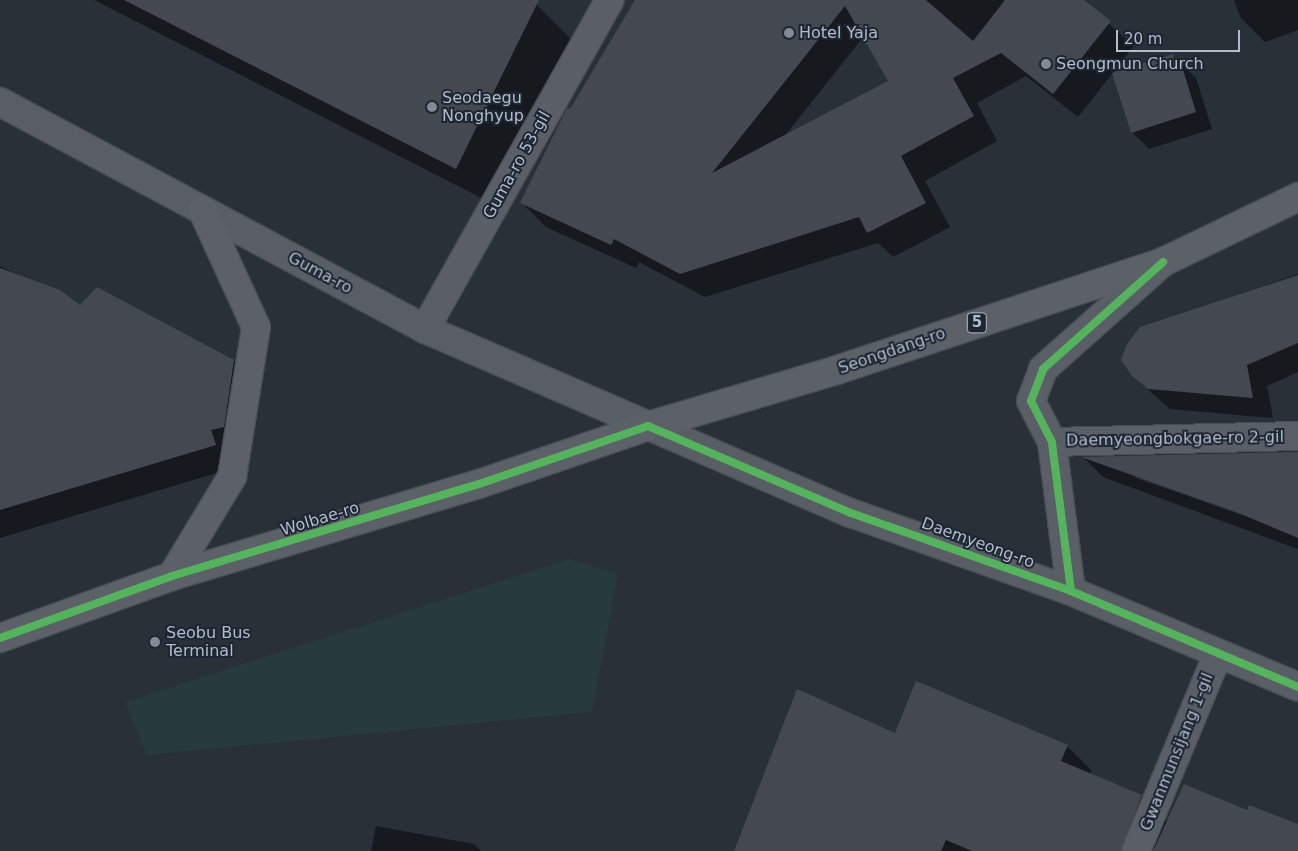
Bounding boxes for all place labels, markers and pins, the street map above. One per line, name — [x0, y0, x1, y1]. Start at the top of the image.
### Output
place label: Hotel Yaja — [799, 23, 878, 43]
marker: Hotel Yaja — [783, 27, 795, 39]
place label: Seongmun Church — [1056, 54, 1204, 74]
marker: Seongmun Church — [1040, 58, 1052, 70]
place label: Seodaegu Nonghyup — [442, 88, 524, 126]
marker: Seodaegu Nonghyup — [426, 101, 438, 113]
place label: Seobu Bus Terminal — [166, 623, 251, 661]
marker: Seobu Bus Terminal — [148, 635, 162, 649]

